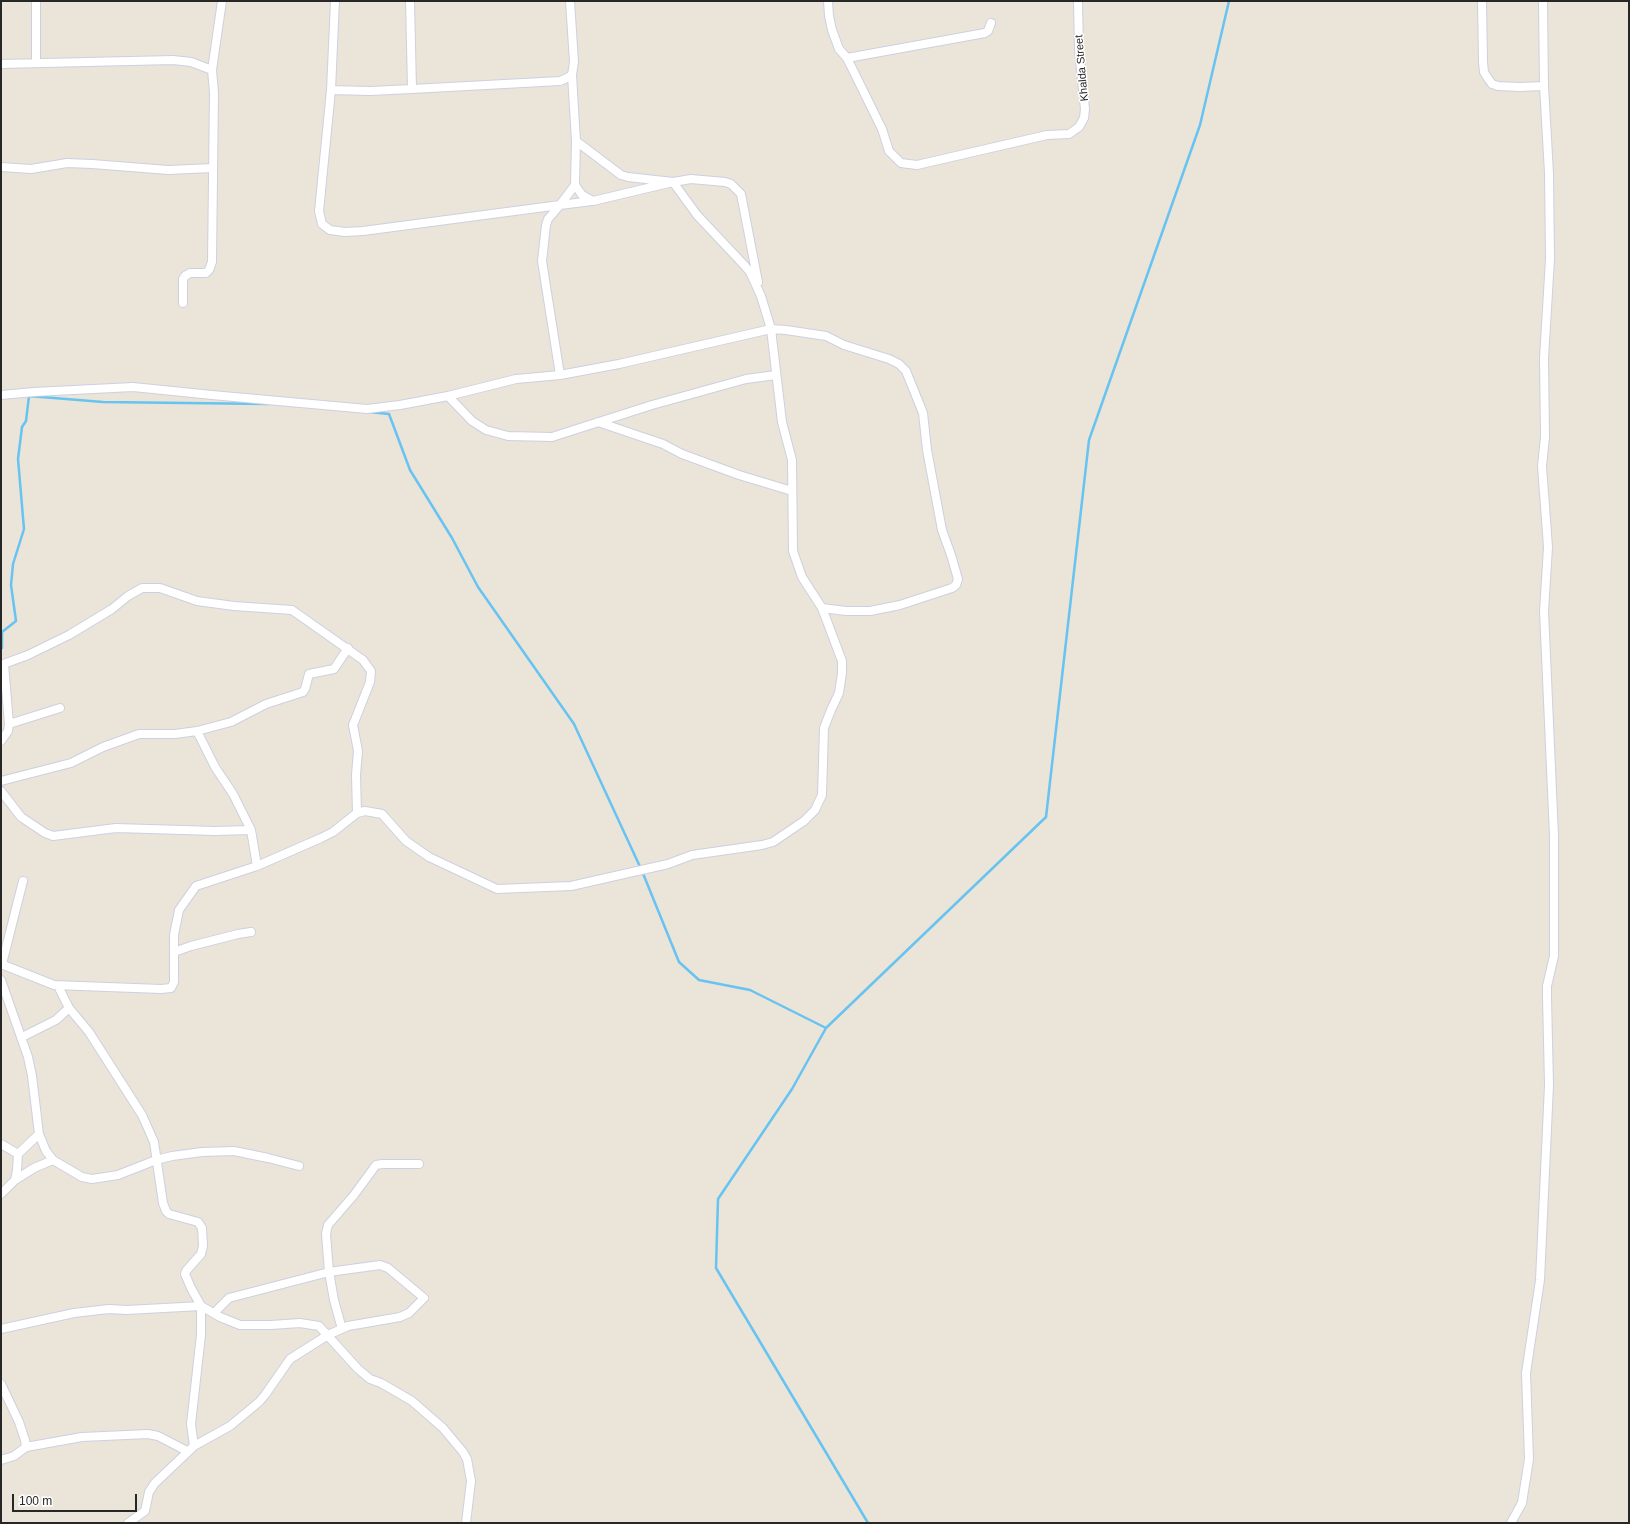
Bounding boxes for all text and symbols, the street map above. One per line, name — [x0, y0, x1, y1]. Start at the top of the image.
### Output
street label: Khalda Street — [1073, 34, 1091, 102]
scale bar — [14, 1486, 139, 1512]
text: 100 m — [19, 1494, 52, 1508]

